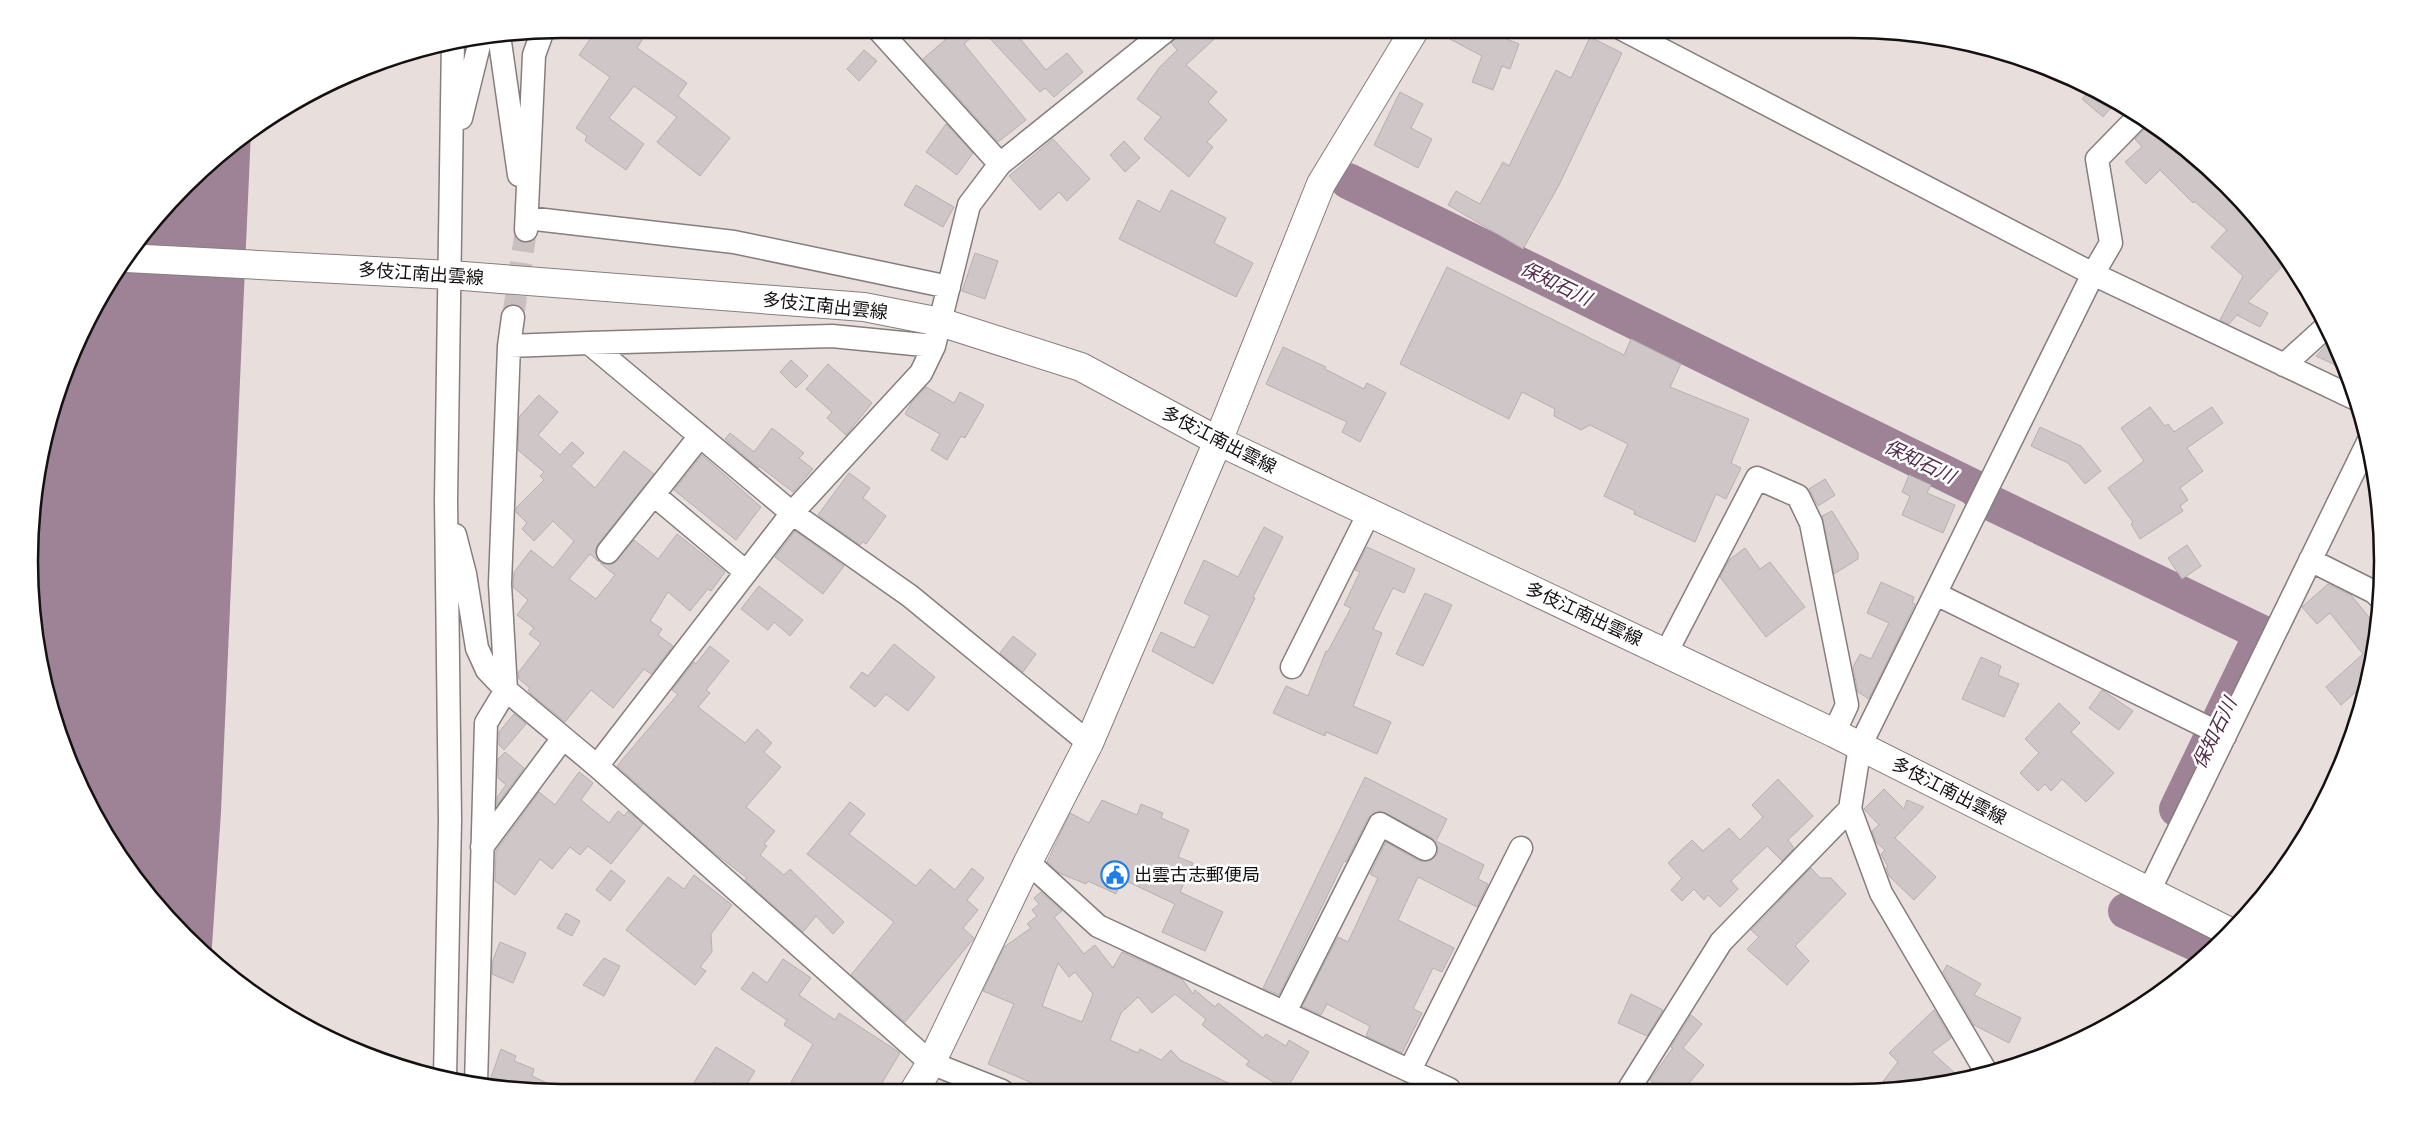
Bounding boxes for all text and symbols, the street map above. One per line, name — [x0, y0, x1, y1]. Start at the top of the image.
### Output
water label: 保知石川 — [1517, 256, 1597, 311]
street label: 多伎江南出雲線 — [357, 259, 485, 289]
street label: 多伎江南出雲線 — [761, 288, 889, 324]
street label: 多伎江南出雲線 — [1158, 402, 1280, 478]
water label: 保知石川 — [1881, 434, 1961, 489]
street label: 多伎江南出雲線 — [1522, 577, 1646, 651]
water label: 保知石川 — [2187, 692, 2242, 772]
street label: 多伎江南出雲線 — [1888, 753, 2010, 829]
public building icon: 出雲古志郵便局 — [1100, 860, 1130, 890]
place label: 出雲古志郵便局 — [1134, 864, 1260, 886]

